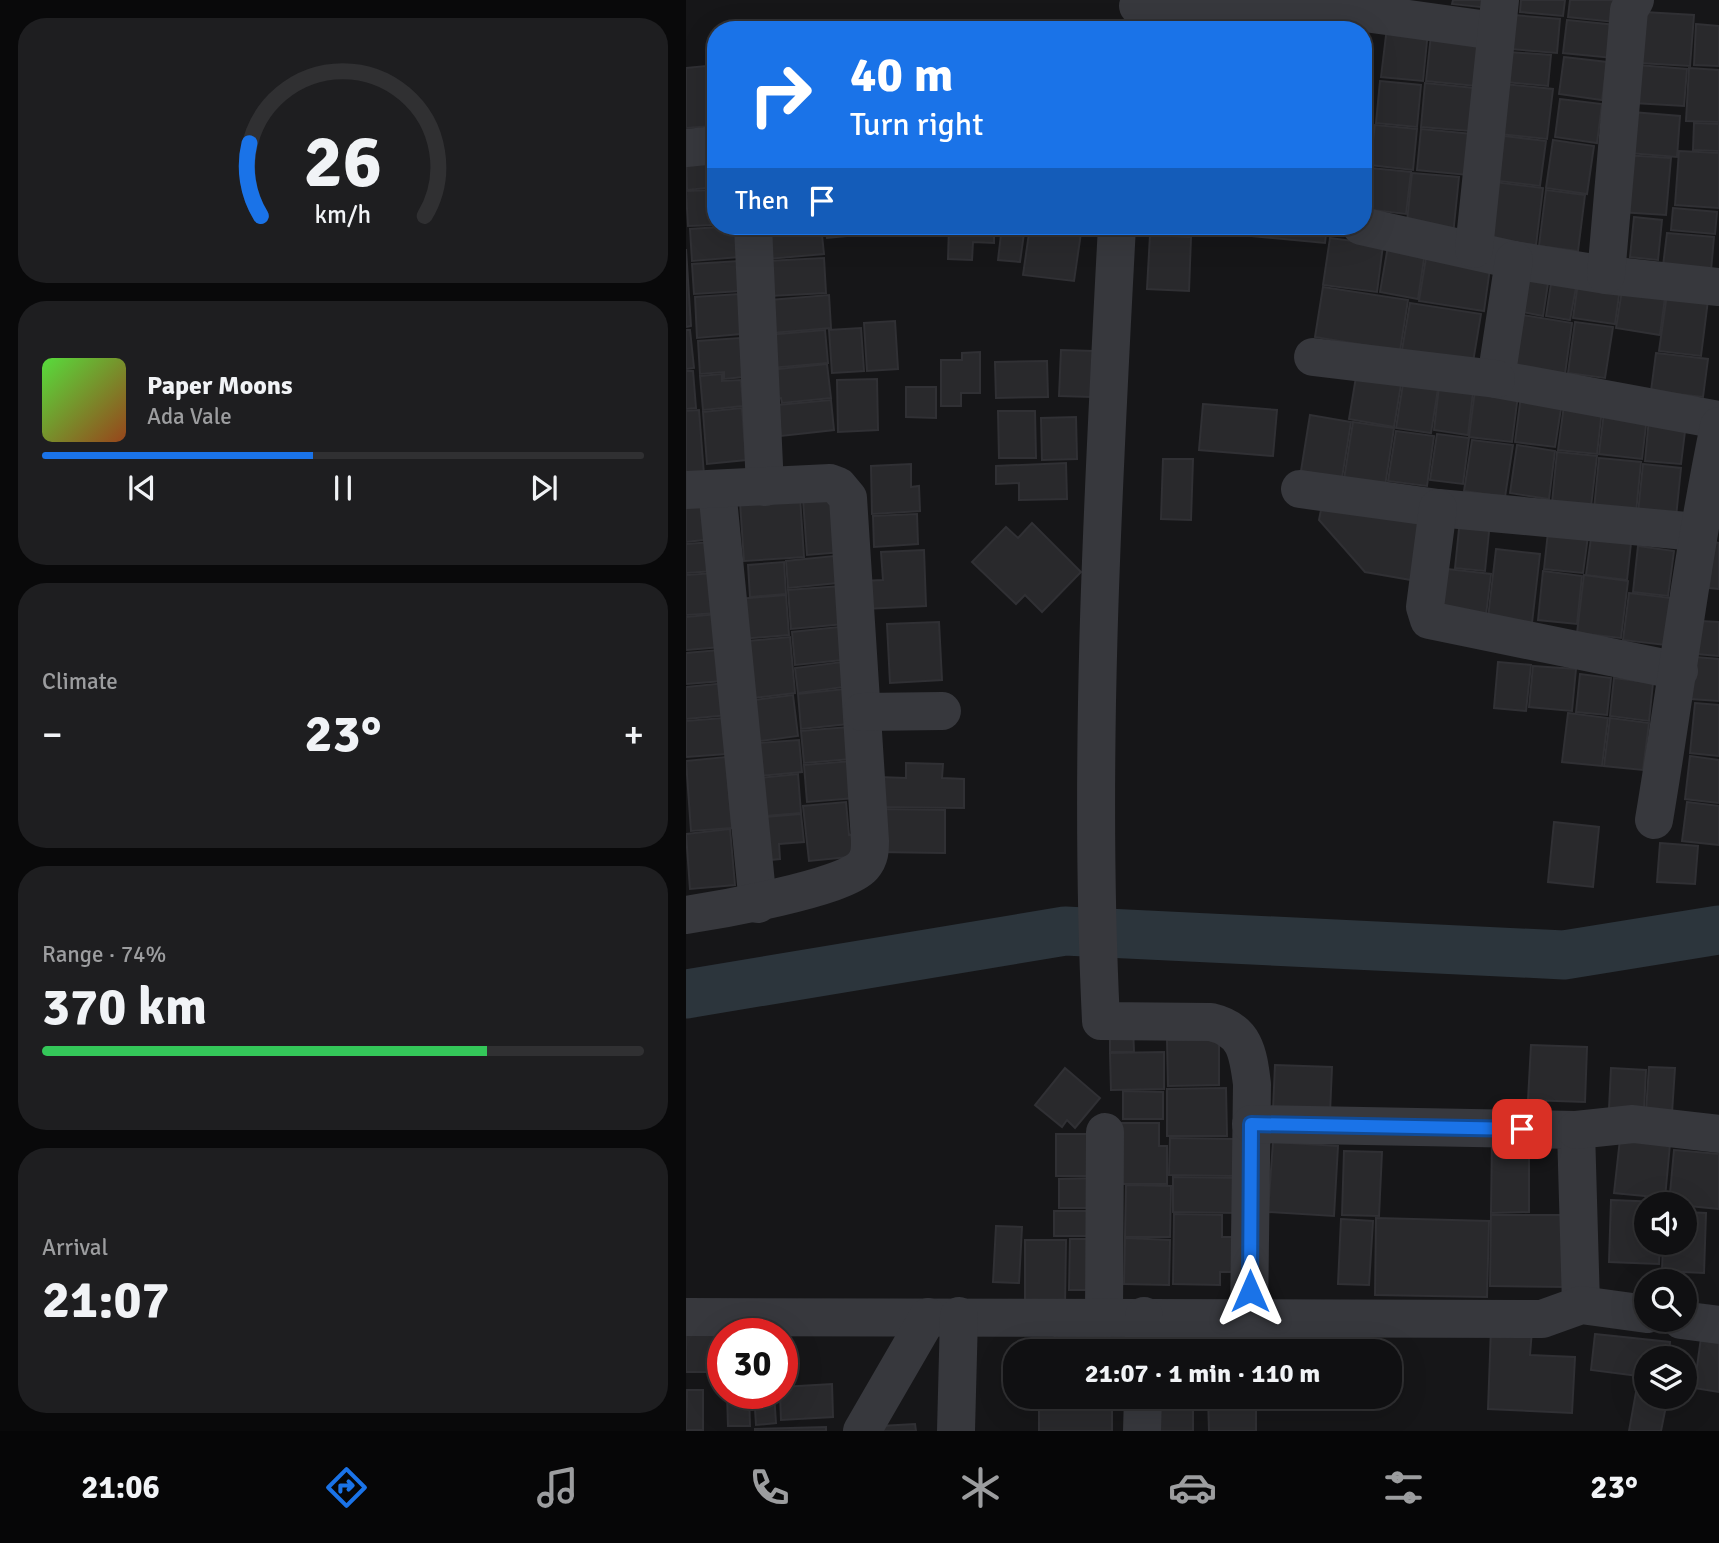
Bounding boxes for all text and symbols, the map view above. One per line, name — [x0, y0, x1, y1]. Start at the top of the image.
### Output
text: 40 m — [850, 45, 953, 105]
icon: right — [735, 49, 826, 140]
text: Turn right — [850, 105, 983, 144]
text: 26 — [304, 119, 382, 208]
icon: arrive — [803, 182, 841, 220]
text: Then — [735, 185, 789, 217]
text: km/h — [315, 199, 371, 230]
text: Paper Moons — [147, 370, 293, 402]
text: Ada Vale — [147, 402, 232, 431]
icon: previous — [123, 469, 161, 507]
icon: pause — [324, 469, 362, 507]
icon: next — [525, 469, 563, 507]
text: Climate — [42, 667, 118, 696]
text: 23° — [305, 702, 381, 766]
text: − — [42, 711, 63, 758]
text: + — [623, 711, 644, 758]
text: Range · 74% — [42, 940, 166, 969]
text: 370 km — [42, 975, 207, 1039]
pin — [1492, 1099, 1552, 1159]
icon: arrive — [1503, 1110, 1541, 1148]
map controls — [1634, 1192, 1697, 1409]
button: sound — [1634, 1192, 1697, 1255]
text: Arrival — [42, 1233, 108, 1262]
position arrow — [1213, 1254, 1287, 1328]
text: 21:07 — [42, 1268, 170, 1332]
button: search — [1634, 1269, 1697, 1332]
speed limit sign: 30 — [707, 1318, 798, 1409]
button: layers — [1634, 1346, 1697, 1409]
text: 21:07 · 1 min · 110 m — [1085, 1358, 1320, 1390]
icon: directions — [322, 1463, 371, 1512]
icon: music — [533, 1463, 582, 1512]
icon: phone — [745, 1463, 794, 1512]
icon: climate — [956, 1463, 1005, 1512]
icon: car — [1168, 1463, 1217, 1512]
icon: filters — [1379, 1463, 1428, 1512]
text: 21:06 — [81, 1468, 160, 1507]
text: 23° — [1590, 1468, 1638, 1507]

